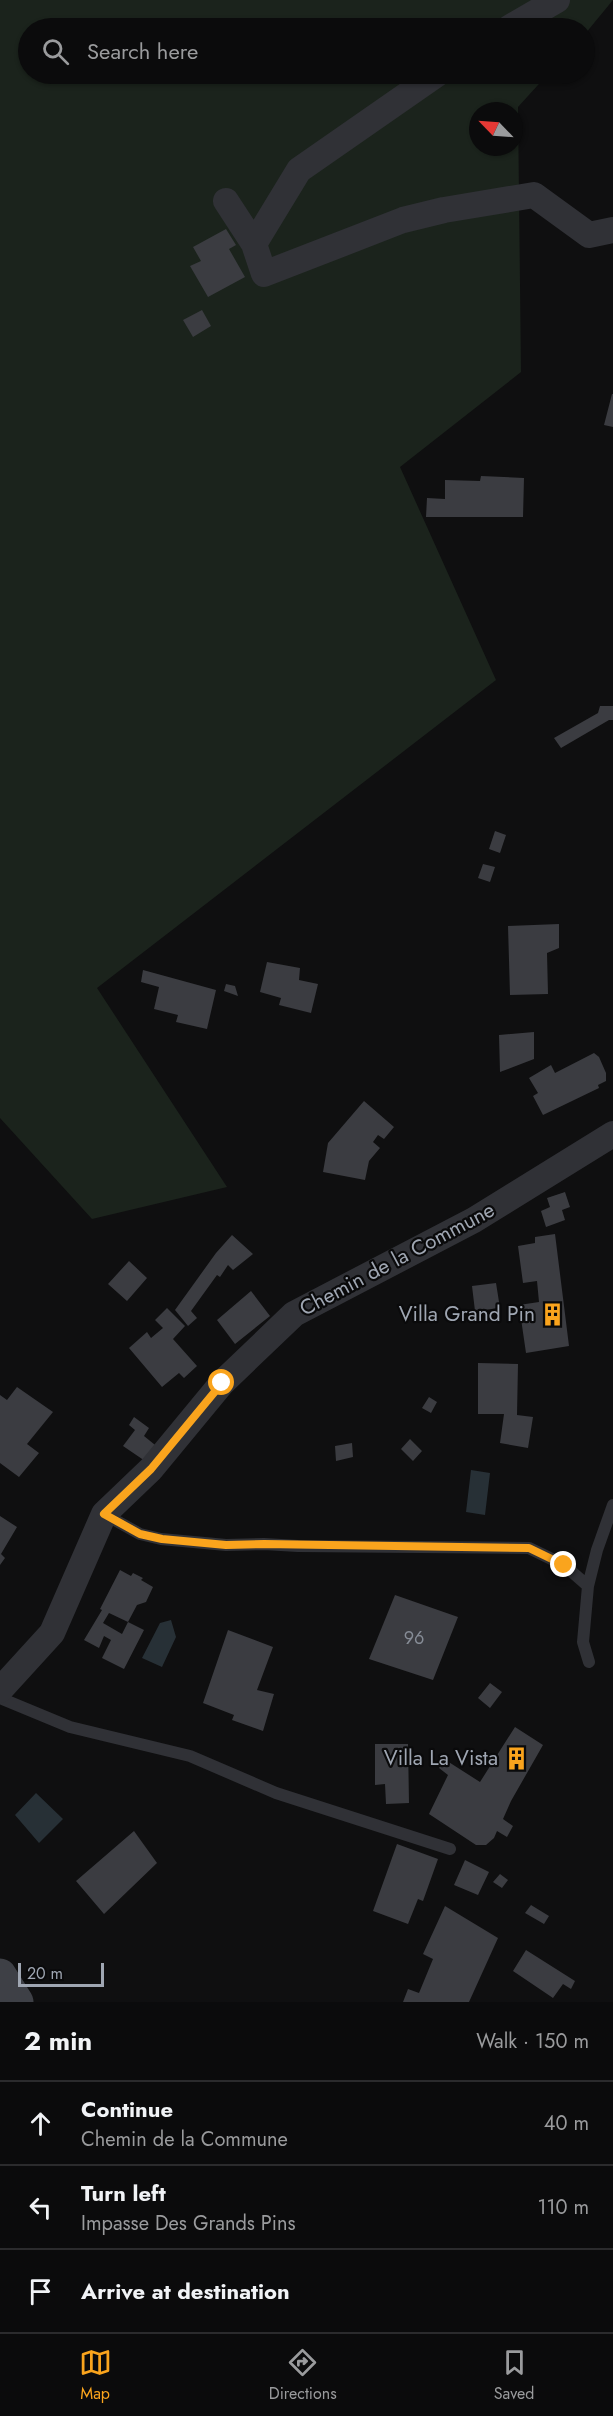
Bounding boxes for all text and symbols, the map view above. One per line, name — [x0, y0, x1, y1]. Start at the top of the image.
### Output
search box — [18, 18, 595, 84]
icon: search — [39, 35, 72, 68]
text: Search here — [87, 35, 198, 67]
north arrow — [469, 102, 523, 156]
street label: Chemin de la Commune — [294, 1195, 500, 1323]
place label: Villa Grand Pin — [399, 1299, 535, 1329]
building icon: Villa Grand Pin — [540, 1301, 566, 1327]
route start — [208, 1369, 234, 1395]
route end — [550, 1551, 576, 1577]
house number: 96 — [404, 1625, 424, 1651]
place label: Villa La Vista — [384, 1743, 498, 1773]
building icon: Villa La Vista — [503, 1745, 529, 1771]
scale bar — [18, 1960, 104, 1988]
text: 20 m — [27, 1962, 63, 1985]
text: 2 min — [24, 2022, 92, 2060]
text: Walk · 150 m — [476, 2027, 589, 2056]
text: Continue — [81, 2093, 173, 2125]
icon: ahead — [24, 2107, 57, 2140]
text: 40 m — [544, 2109, 589, 2138]
text: Chemin de la Commune — [81, 2125, 288, 2154]
text: Turn left — [81, 2177, 166, 2209]
icon: left — [24, 2191, 57, 2224]
text: 110 m — [537, 2193, 589, 2222]
text: Impasse Des Grands Pins — [81, 2209, 296, 2238]
icon: arrive — [24, 2275, 57, 2308]
text: Arrive at destination — [81, 2275, 290, 2307]
tab: Map — [79, 2346, 112, 2405]
tab: Directions — [269, 2346, 337, 2405]
tab: Saved — [494, 2346, 534, 2405]

